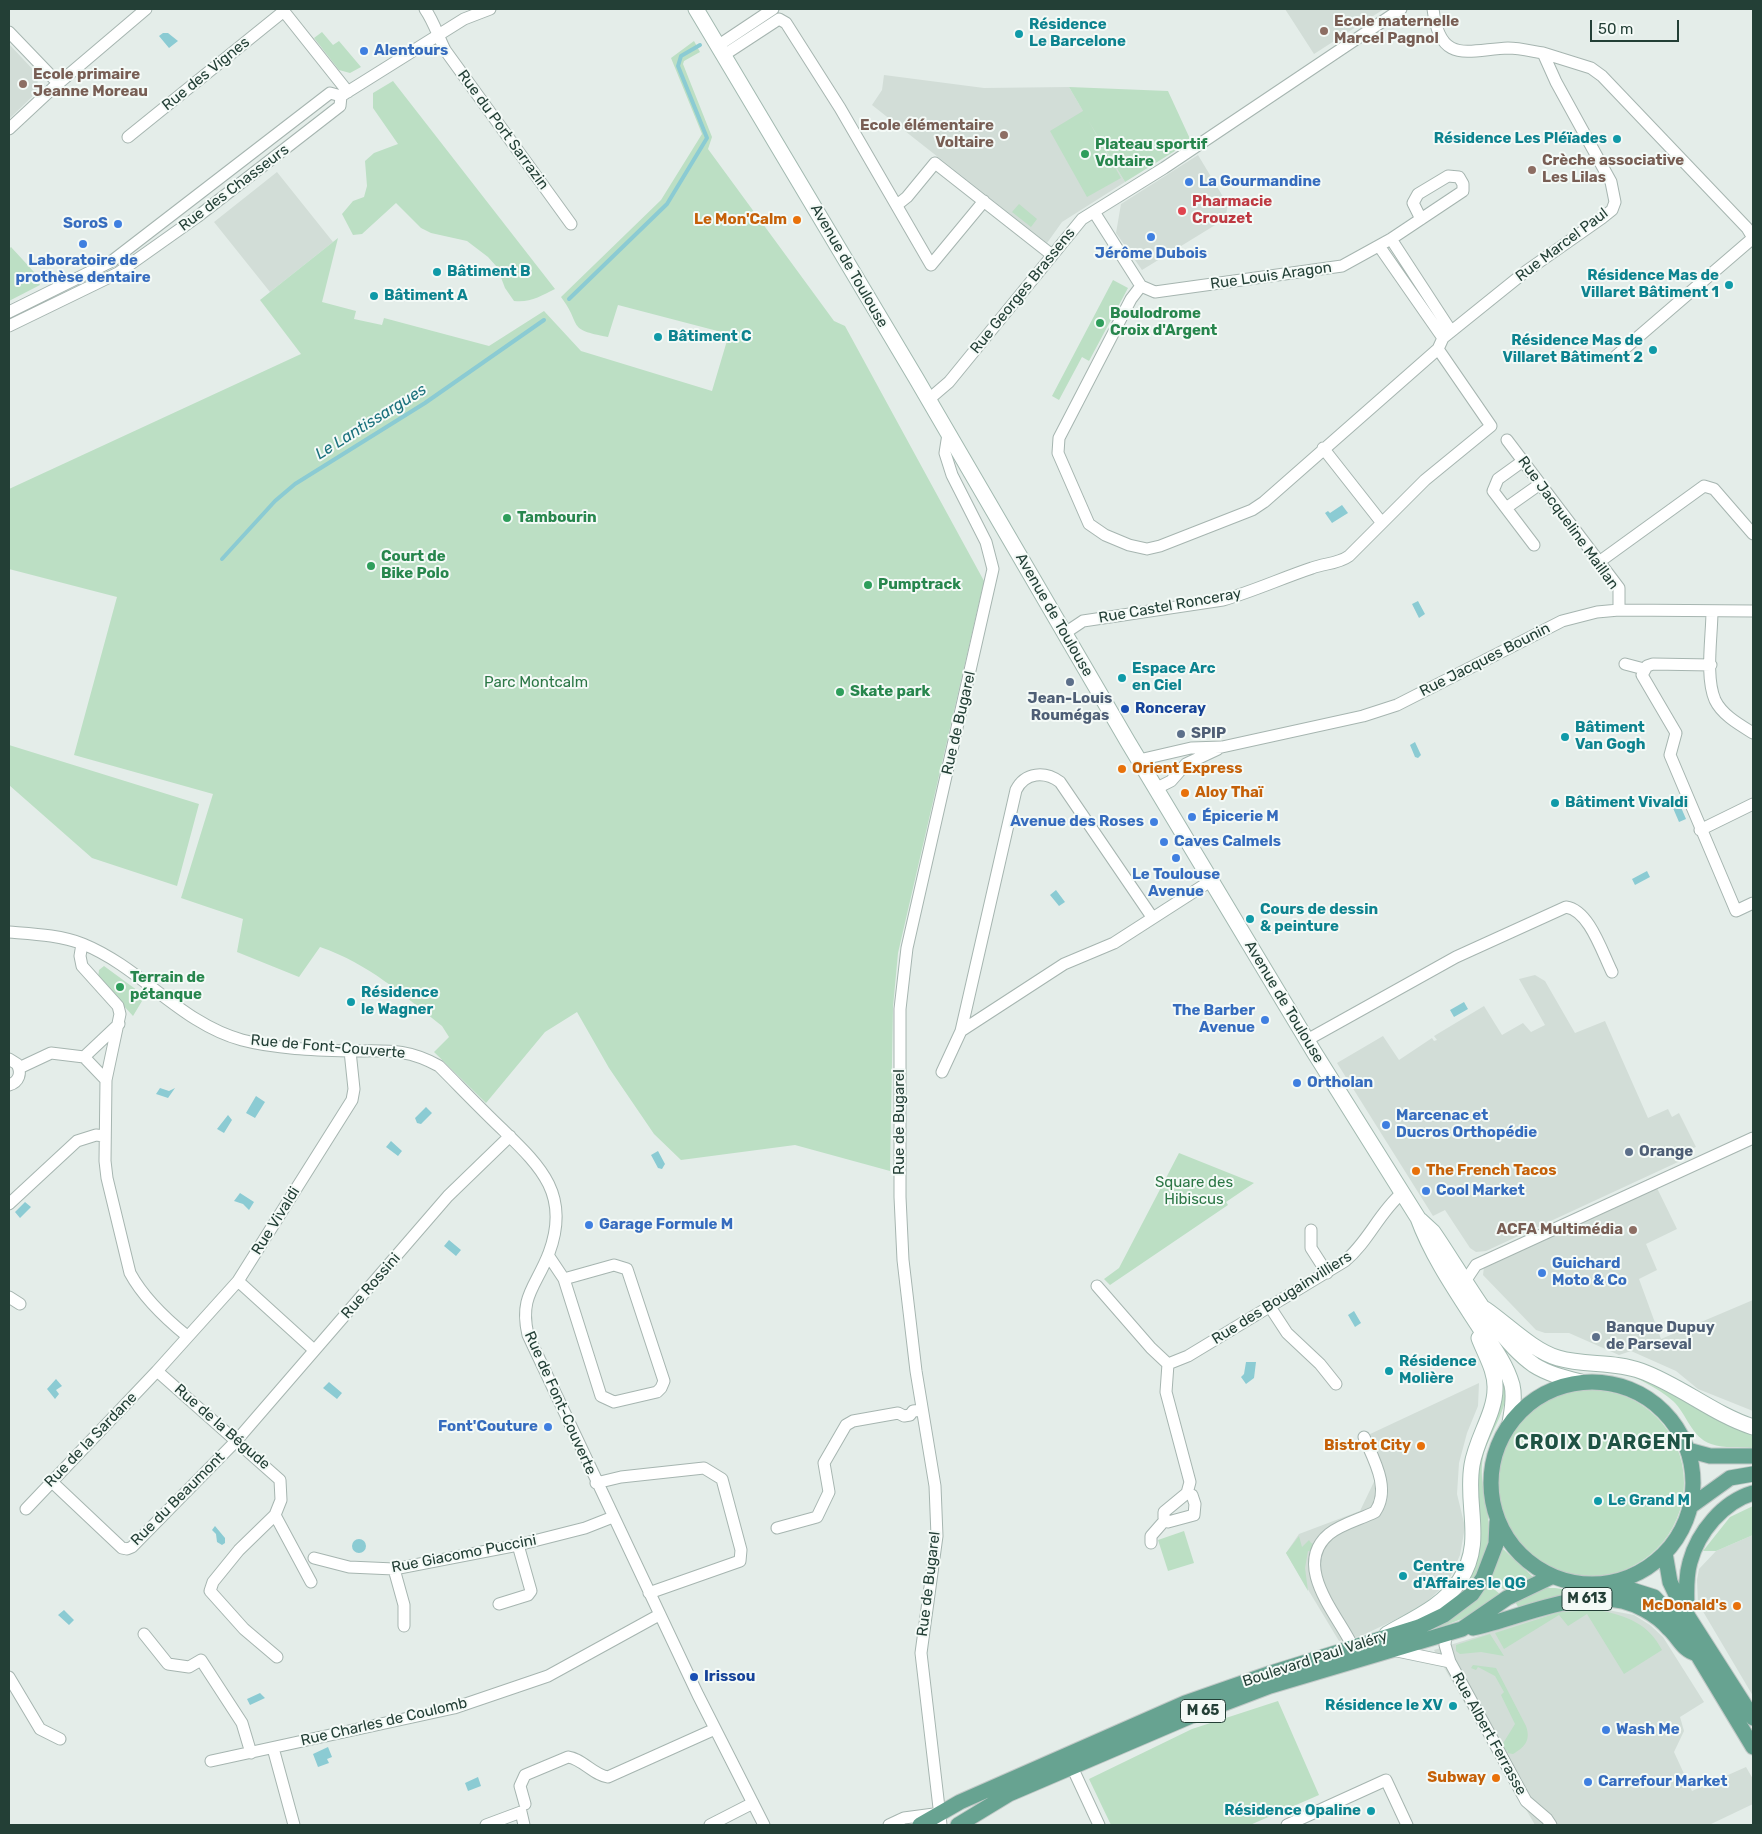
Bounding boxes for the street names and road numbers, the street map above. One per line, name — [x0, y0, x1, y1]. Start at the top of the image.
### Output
street label: Rue des Vignes — [159, 33, 253, 115]
street label: Rue du Port Sarrazin — [454, 67, 552, 193]
street label: Rue des Chasseurs — [175, 141, 293, 235]
street label: Avenue de Toulouse — [806, 201, 892, 331]
street label: Rue Marcel Paul — [1512, 204, 1612, 286]
street label: Rue Georges Brassens — [967, 224, 1079, 358]
street label: Rue Louis Aragon — [1209, 259, 1333, 293]
street label: Rue Jacqueline Maillan — [1514, 453, 1622, 593]
street label: Avenue de Toulouse — [1011, 550, 1097, 680]
street label: Rue Castel Ronceray — [1097, 585, 1243, 627]
street label: Rue Jacques Bounin — [1417, 619, 1553, 701]
street label: Rue de Bugarel — [938, 669, 980, 777]
street label: Avenue de Toulouse — [1240, 938, 1328, 1066]
street label: Rue de Font-Couverte — [250, 1031, 406, 1063]
street label: Rue de Bugarel — [891, 1069, 909, 1175]
street label: Rue Vivaldi — [248, 1184, 304, 1258]
street label: Rue des Bougainvilliers — [1209, 1248, 1355, 1348]
street label: Rue Rossini — [338, 1250, 404, 1322]
street label: Rue de Font-Couverte — [520, 1328, 600, 1478]
street label: Rue de la Bégude — [170, 1380, 274, 1474]
street label: Rue de la Sardane — [41, 1389, 141, 1491]
street label: Rue du Beaumont — [127, 1448, 229, 1550]
street label: Rue de Bugarel — [914, 1530, 944, 1638]
street label: Rue Giacomo Puccini — [390, 1531, 538, 1577]
road number: M 613 — [1562, 1588, 1612, 1610]
street label: Boulevard Paul Valéry — [1240, 1627, 1390, 1691]
street label: Rue Albert Ferrasse — [1448, 1670, 1530, 1798]
street label: Rue Charles de Coulomb — [299, 1694, 469, 1750]
road number: M 65 — [1180, 1700, 1226, 1722]

